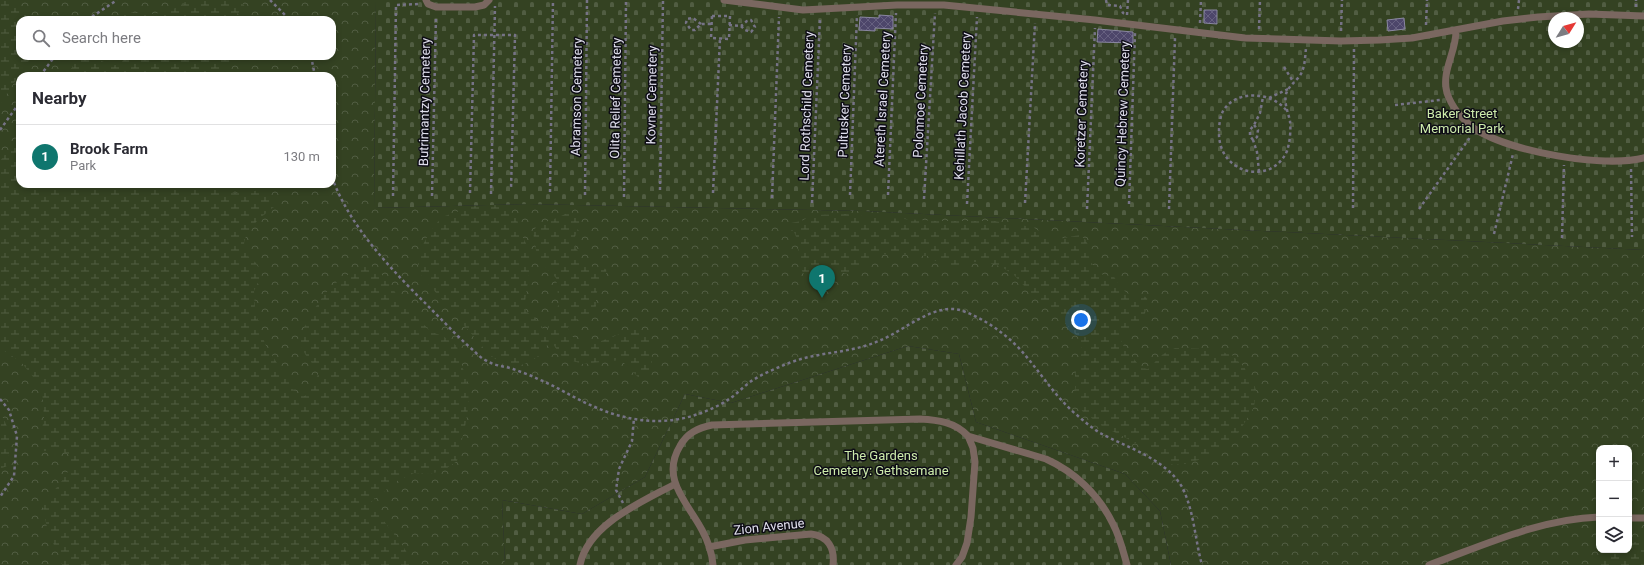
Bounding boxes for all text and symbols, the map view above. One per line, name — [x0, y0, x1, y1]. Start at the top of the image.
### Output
north arrow — [1548, 12, 1584, 48]
search box — [16, 16, 336, 60]
icon: search — [30, 27, 52, 49]
text: Search here — [62, 29, 141, 47]
street label: Lord Rothschild Cemetery — [796, 31, 817, 181]
street label: Atereth Israel Cemetery — [871, 31, 894, 167]
street label: Kehillath Jacob Cemetery — [951, 32, 974, 180]
street label: Olita Relief Cemetery — [607, 37, 624, 159]
street label: Butrimantzy Cemetery — [416, 38, 433, 166]
street label: Abramson Cemetery — [568, 38, 585, 156]
street label: Quincy Hebrew Cemetery — [1112, 41, 1133, 187]
street label: Pultusker Cemetery — [835, 44, 854, 158]
street label: Polonnoe Cemetery — [910, 44, 931, 158]
street label: Kovner Cemetery — [643, 45, 660, 145]
street label: Koretzer Cemetery — [1072, 60, 1091, 168]
text: Nearby — [32, 88, 87, 108]
park label: Baker Street Memorial Park — [1420, 106, 1505, 136]
text: Brook Farm — [70, 140, 148, 158]
text: 1 — [41, 149, 49, 164]
text: 130 m — [283, 149, 320, 164]
text: Park — [70, 158, 96, 173]
pin: 1 — [809, 265, 835, 298]
your location — [1071, 310, 1091, 330]
map controls — [1596, 445, 1632, 553]
button: + — [1596, 445, 1632, 481]
park label: The Gardens Cemetery: Gethsemane — [813, 448, 949, 478]
button: − — [1596, 481, 1632, 517]
street label: Zion Avenue — [733, 515, 805, 538]
button: layers — [1596, 517, 1632, 553]

